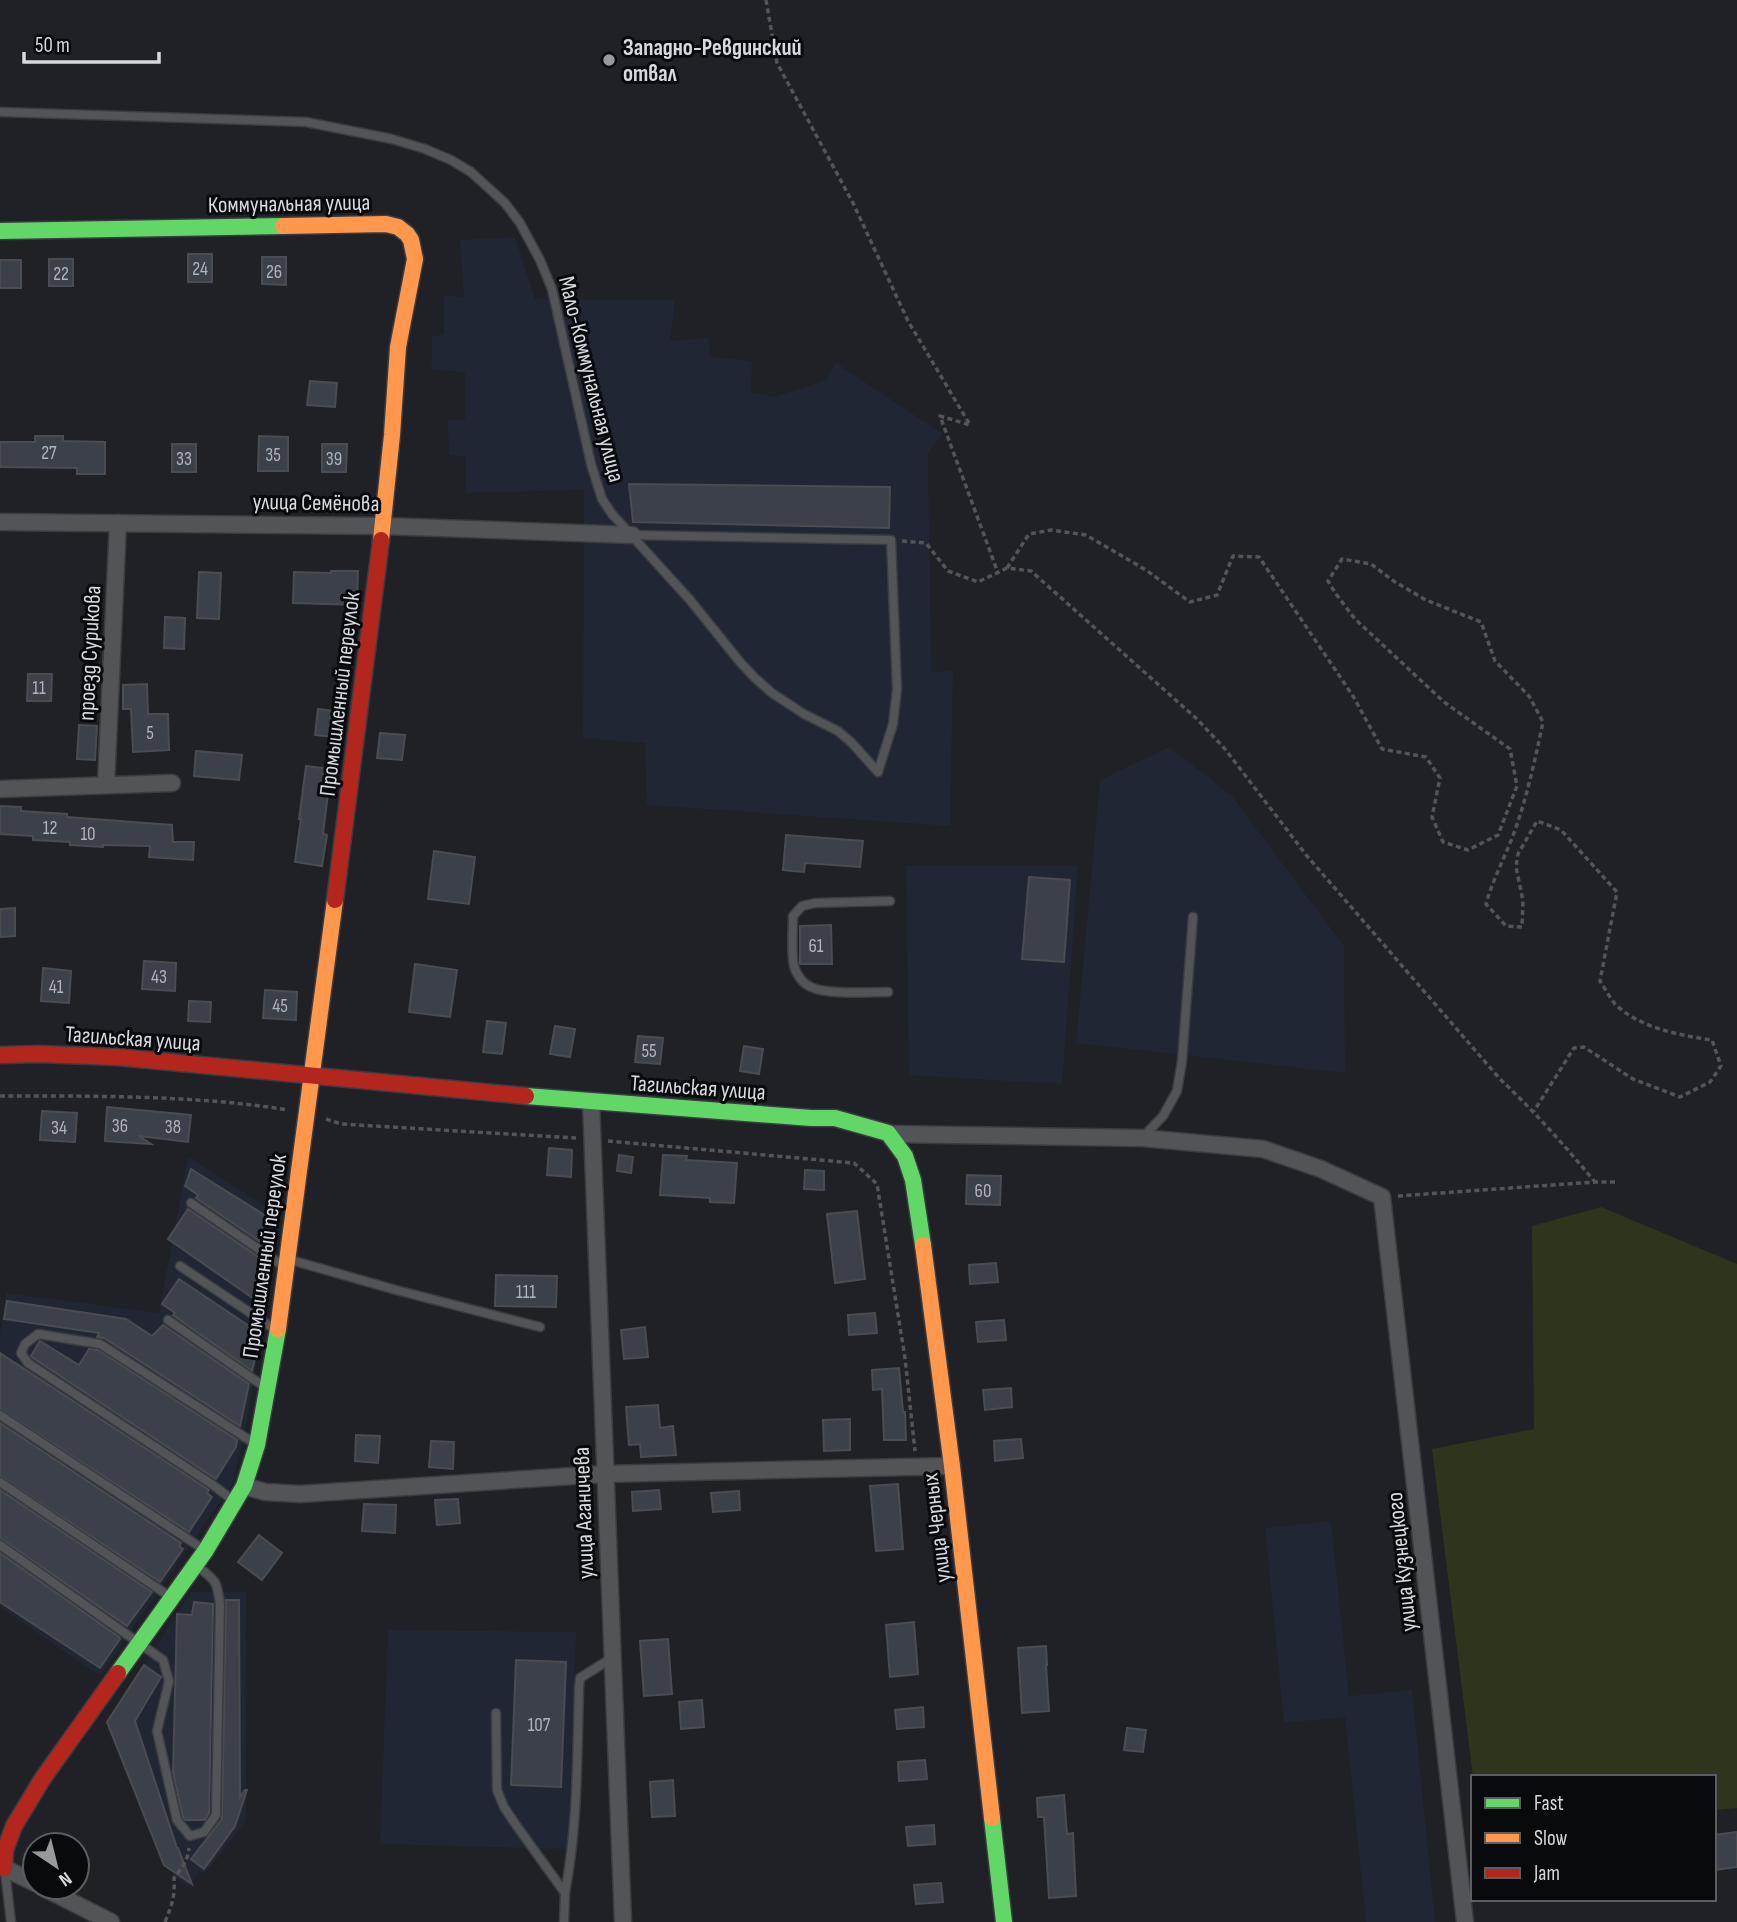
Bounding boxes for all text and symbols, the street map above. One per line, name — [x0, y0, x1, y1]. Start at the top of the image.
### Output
scale bar — [24, 21, 159, 65]
text: 50 m — [35, 33, 70, 58]
place label: Западно-Ревдинский отвал — [623, 34, 801, 88]
marker: Западно-Ревдинский отвал — [601, 52, 617, 68]
street label: Коммунальная улица — [208, 189, 370, 219]
house number: 24 — [192, 258, 208, 281]
house number: 26 — [266, 261, 282, 284]
house number: 22 — [53, 263, 69, 286]
street label: Мало-Коммунальная улица — [552, 273, 630, 485]
house number: 27 — [41, 442, 57, 465]
house number: 35 — [265, 444, 281, 467]
house number: 33 — [176, 448, 192, 471]
house number: 39 — [326, 448, 342, 471]
street label: улица Семёнова — [252, 488, 380, 518]
street label: проезд Сурикова — [72, 585, 108, 721]
street label: Промышленный переулок — [314, 590, 366, 798]
house number: 11 — [32, 677, 46, 700]
house number: 5 — [146, 722, 154, 745]
house number: 12 — [43, 817, 57, 840]
house number: 10 — [80, 823, 96, 846]
house number: 61 — [809, 935, 824, 958]
house number: 43 — [151, 966, 167, 989]
house number: 41 — [49, 976, 64, 999]
house number: 45 — [272, 995, 288, 1018]
street label: Тагильская улица — [64, 1020, 202, 1058]
house number: 55 — [641, 1040, 657, 1063]
street label: Тагильская улица — [629, 1069, 767, 1107]
house number: 36 — [112, 1115, 128, 1138]
house number: 38 — [165, 1116, 181, 1139]
house number: 34 — [51, 1117, 67, 1140]
street label: Промышленный переулок — [237, 1152, 293, 1360]
house number: 60 — [975, 1180, 991, 1203]
house number: 111 — [516, 1281, 536, 1304]
street label: улица Аганичева — [568, 1446, 600, 1580]
street label: улица Черных — [916, 1471, 958, 1584]
street label: улица Кузнецкого — [1381, 1491, 1423, 1633]
house number: 107 — [528, 1714, 551, 1737]
legend — [1471, 1775, 1716, 1901]
text: Fast — [1534, 1791, 1564, 1816]
text: Slow — [1534, 1826, 1568, 1851]
north arrow — [21, 1831, 91, 1901]
text: Jam — [1533, 1861, 1560, 1886]
text: N — [54, 1866, 76, 1891]

